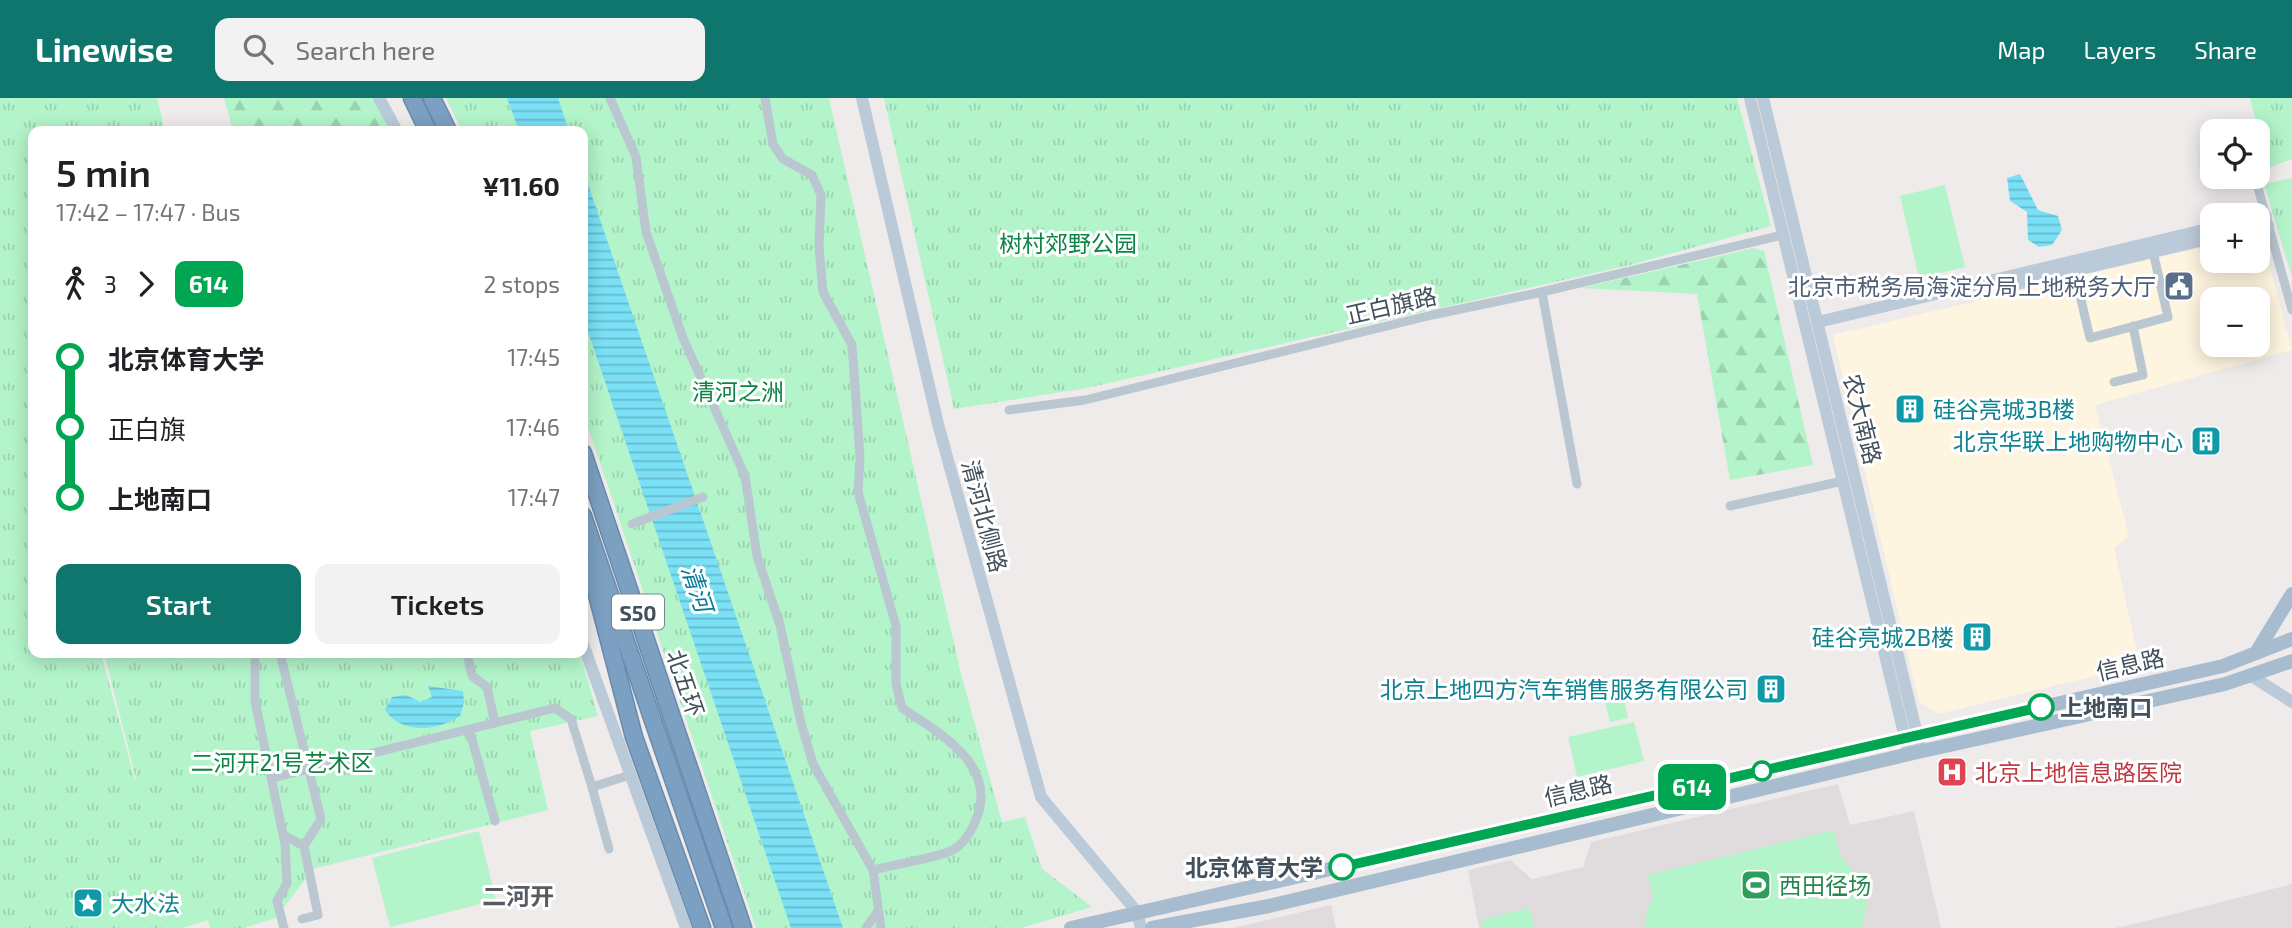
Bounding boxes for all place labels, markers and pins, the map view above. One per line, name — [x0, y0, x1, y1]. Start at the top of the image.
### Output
public building icon: 北京市税务局海淀分局上地税务大厅 — [2162, 269, 2196, 303]
place label: 北京市税务局海淀分局上地税务大厅 — [1788, 272, 2156, 300]
building icon: 硅谷亮城3B楼 — [1893, 392, 1927, 426]
place label: 硅谷亮城3B楼 — [1933, 395, 2075, 423]
building icon: 北京华联上地购物中心 — [2189, 424, 2223, 458]
place label: 北京华联上地购物中心 — [1953, 427, 2183, 455]
building icon: 硅谷亮城2B楼 — [1960, 620, 1994, 654]
place label: 硅谷亮城2B楼 — [1812, 623, 1954, 651]
building icon: 北京上地四方汽车销售服务有限公司 — [1754, 672, 1788, 706]
place label: 北京上地四方汽车销售服务有限公司 — [1380, 675, 1748, 703]
place label: 上地南口 — [2060, 693, 2152, 721]
marker: 上地南口 — [2028, 694, 2054, 720]
hospital icon: 北京上地信息路医院 — [1935, 755, 1969, 789]
place label: 北京上地信息路医院 — [1975, 758, 2182, 786]
unlabelled marker — [1752, 761, 1772, 781]
place label: 北京体育大学 — [1185, 853, 1323, 881]
marker: 北京体育大学 — [1329, 854, 1355, 880]
sports icon: 西田径场 — [1739, 868, 1773, 902]
place label: 西田径场 — [1779, 871, 1871, 899]
place icon: 大水法 — [71, 886, 105, 920]
place label: 大水法 — [111, 889, 180, 917]

